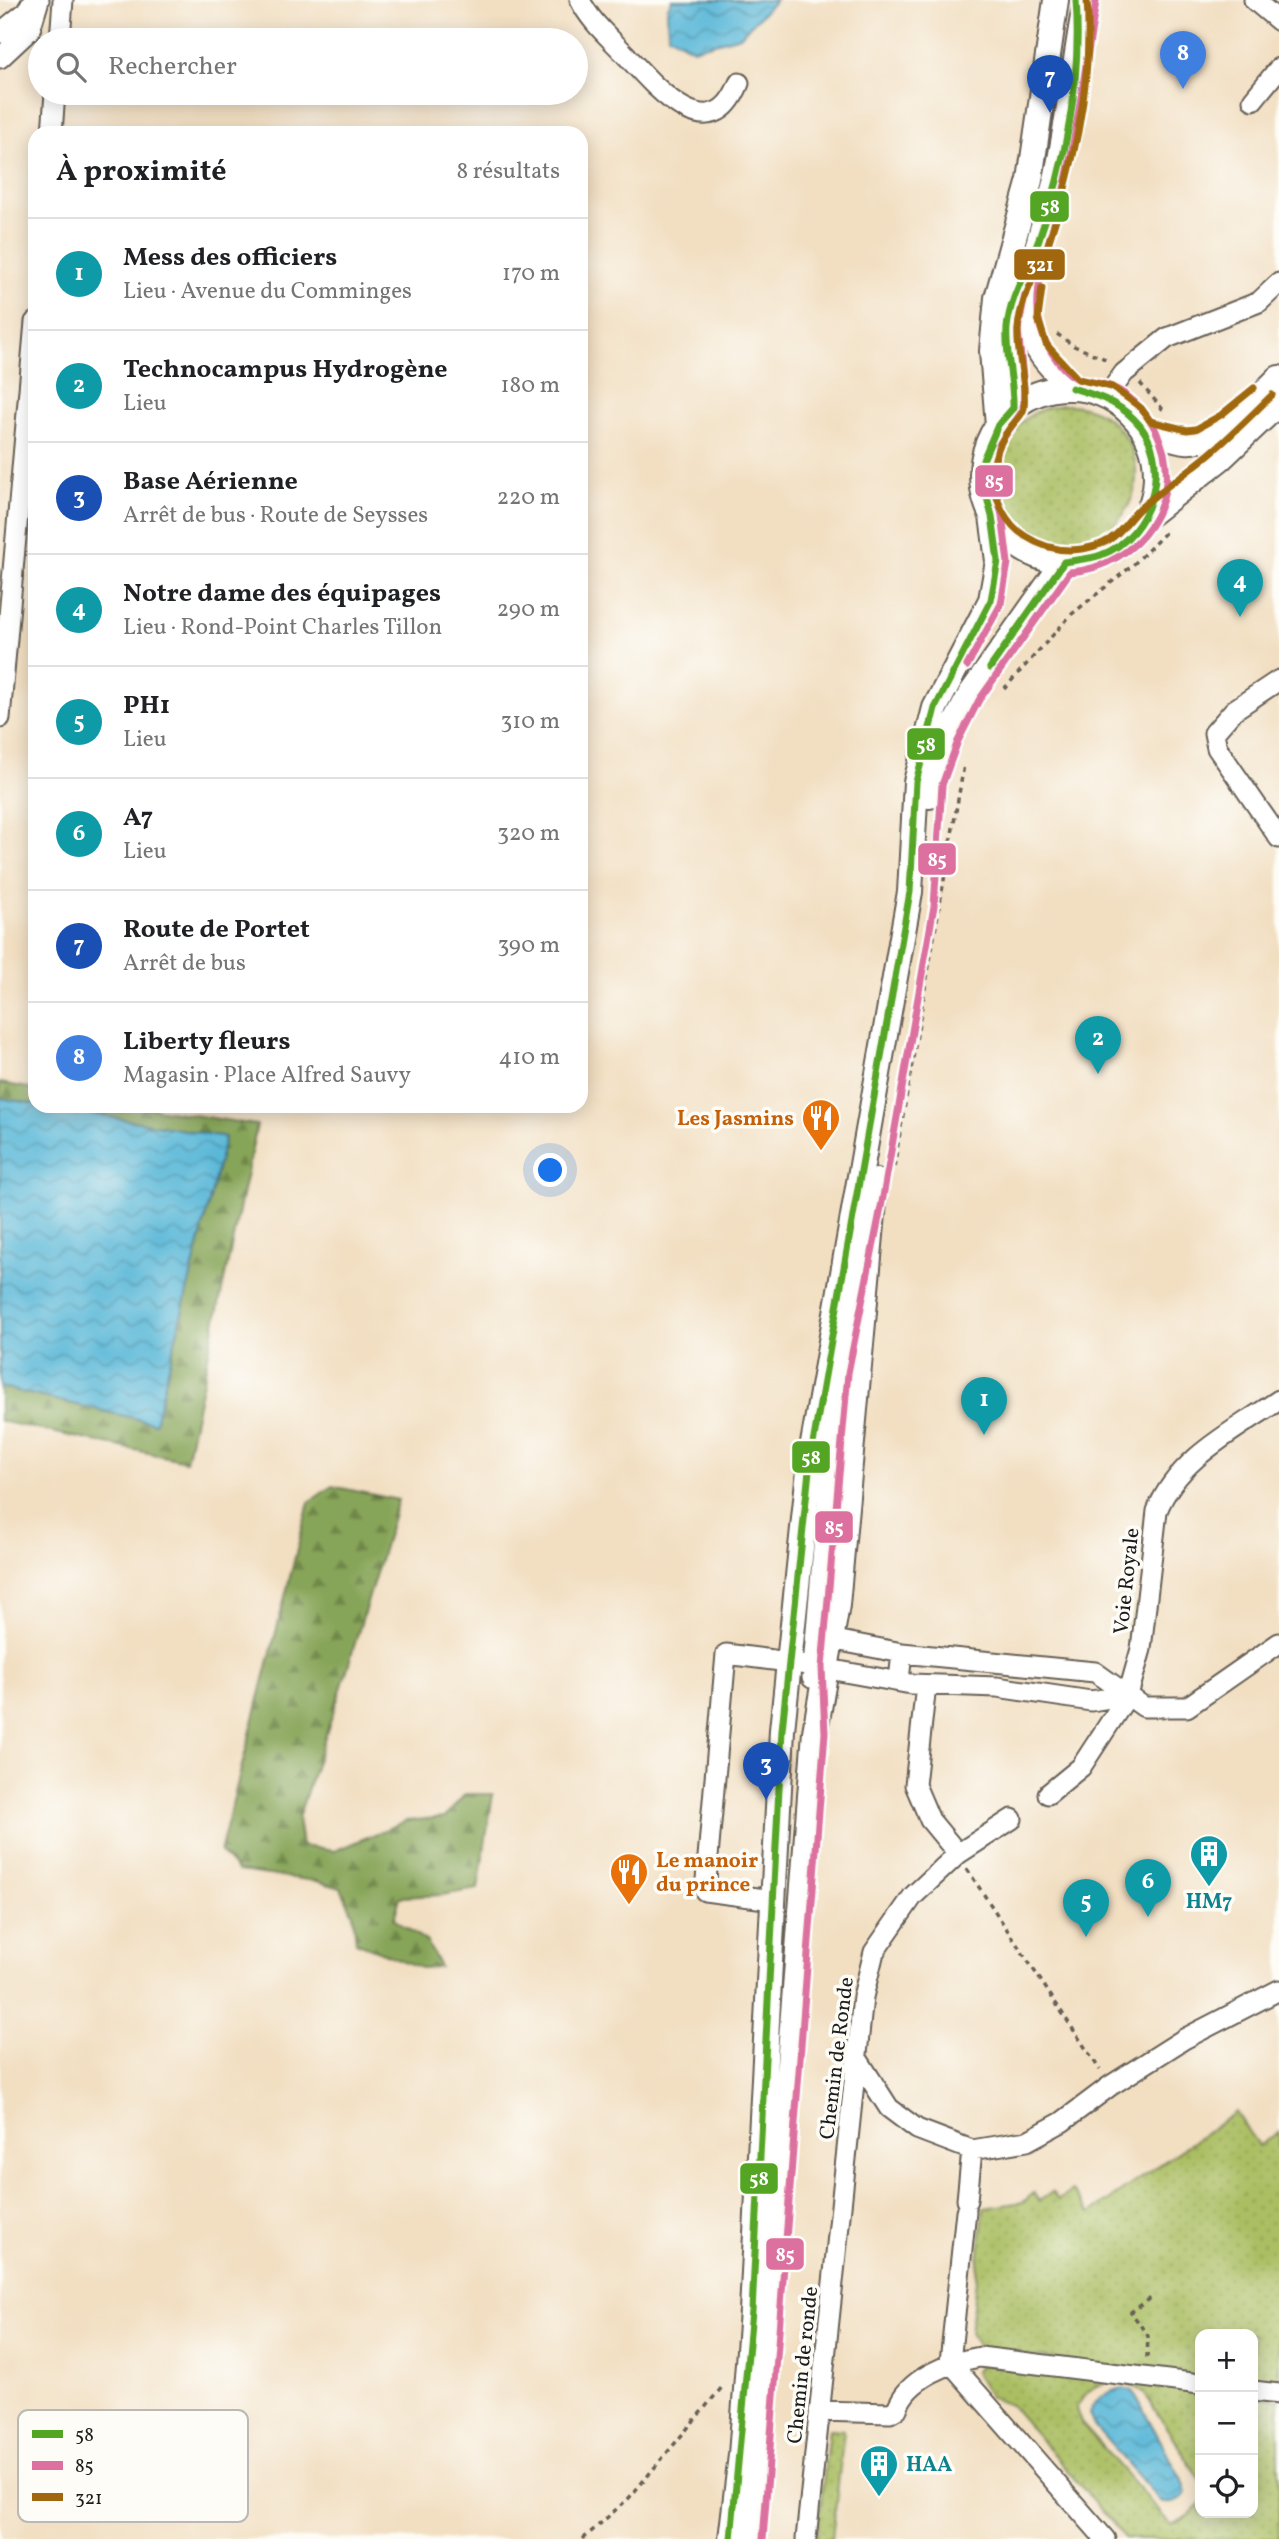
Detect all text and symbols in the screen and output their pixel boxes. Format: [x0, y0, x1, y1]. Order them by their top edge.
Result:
search box [28, 28, 588, 105]
pin: 8 [1160, 31, 1206, 89]
icon: search [52, 48, 90, 86]
text: Rechercher [108, 49, 237, 85]
pin: 7 [1027, 55, 1073, 113]
text: À proximité [56, 151, 227, 193]
text: 8 résultats [456, 156, 560, 188]
line badge: 58 [1029, 190, 1070, 223]
text: 58 [1040, 195, 1060, 221]
text: Mess des officiers [123, 240, 337, 276]
line badge: 321 [1013, 248, 1066, 281]
text: 321 [1026, 253, 1054, 279]
text: 1 [74, 258, 84, 290]
text: 170 m [502, 258, 560, 290]
text: Lieu · Avenue du Comminges [123, 276, 412, 308]
text: Technocampus Hydrogène [123, 352, 447, 388]
text: 2 [73, 370, 85, 402]
text: 180 m [501, 370, 560, 402]
text: Lieu [123, 388, 167, 420]
text: Base Aérienne [123, 464, 298, 500]
line badge: 85 [974, 464, 1014, 498]
text: 85 [984, 470, 1004, 496]
text: 3 [73, 482, 85, 514]
text: 220 m [497, 482, 560, 514]
text: Arrêt de bus · Route de Seysses [123, 500, 428, 532]
pin: 4 [1217, 559, 1263, 617]
text: Notre dame des équipages [123, 576, 441, 612]
text: 4 [72, 594, 86, 626]
text: 290 m [497, 594, 560, 626]
text: Lieu · Rond-Point Charles Tillon [123, 612, 442, 644]
text: PH1 [123, 688, 170, 724]
text: 5 [73, 706, 85, 738]
text: 310 m [500, 706, 560, 738]
text: Lieu [123, 724, 167, 756]
line badge: 58 [906, 727, 946, 761]
text: 58 [916, 733, 936, 759]
text: A7 [123, 800, 153, 836]
text: 6 [73, 818, 85, 850]
text: 320 m [497, 818, 560, 850]
text: Lieu [123, 836, 167, 868]
line badge: 85 [917, 842, 957, 876]
text: 85 [927, 848, 947, 874]
text: Route de Portet [123, 912, 310, 948]
text: 7 [74, 930, 85, 962]
text: 390 m [497, 930, 560, 962]
text: Arrêt de bus [123, 948, 246, 980]
pin: 2 [1075, 1016, 1121, 1074]
text: Liberty fleurs [123, 1024, 290, 1060]
text: 8 [73, 1042, 85, 1074]
text: 410 m [499, 1042, 560, 1074]
text: Magasin · Place Alfred Sauvy [123, 1060, 411, 1092]
restaurant icon: Les Jasmins [800, 1097, 842, 1152]
place label: Les Jasmins [677, 1105, 794, 1134]
your location [533, 1153, 567, 1187]
pin: 1 [961, 1377, 1007, 1435]
line badge: 58 [791, 1440, 831, 1474]
text: 58 [801, 1446, 821, 1472]
line badge: 85 [814, 1510, 854, 1544]
text: 85 [824, 1516, 844, 1542]
street label: Voie Royale [1107, 1526, 1148, 1636]
pin: 3 [743, 1742, 789, 1800]
building icon: HM7 [1188, 1833, 1230, 1888]
place label: Le manoir du prince [656, 1847, 758, 1900]
restaurant icon: Le manoir du prince [608, 1851, 650, 1906]
pin: 6 [1125, 1859, 1171, 1917]
pin: 5 [1063, 1879, 1109, 1937]
place label: HM7 [1186, 1888, 1232, 1917]
street label: Chemin de Ronde [813, 1975, 862, 2141]
line badge: 58 [739, 2162, 779, 2195]
text: 58 [749, 2167, 769, 2193]
line badge: 85 [765, 2237, 805, 2271]
text: 85 [775, 2243, 795, 2269]
street label: Chemin de ronde [781, 2285, 826, 2445]
map controls [1195, 2329, 1258, 2518]
button: + [1195, 2329, 1258, 2392]
button: − [1195, 2392, 1258, 2455]
legend [18, 2410, 248, 2522]
text: 58 [75, 2423, 94, 2449]
building icon: HAA [858, 2443, 900, 2498]
place label: HAA [906, 2451, 952, 2480]
text: 85 [75, 2454, 94, 2480]
button: locate [1195, 2455, 1258, 2518]
text: 321 [75, 2486, 102, 2512]

